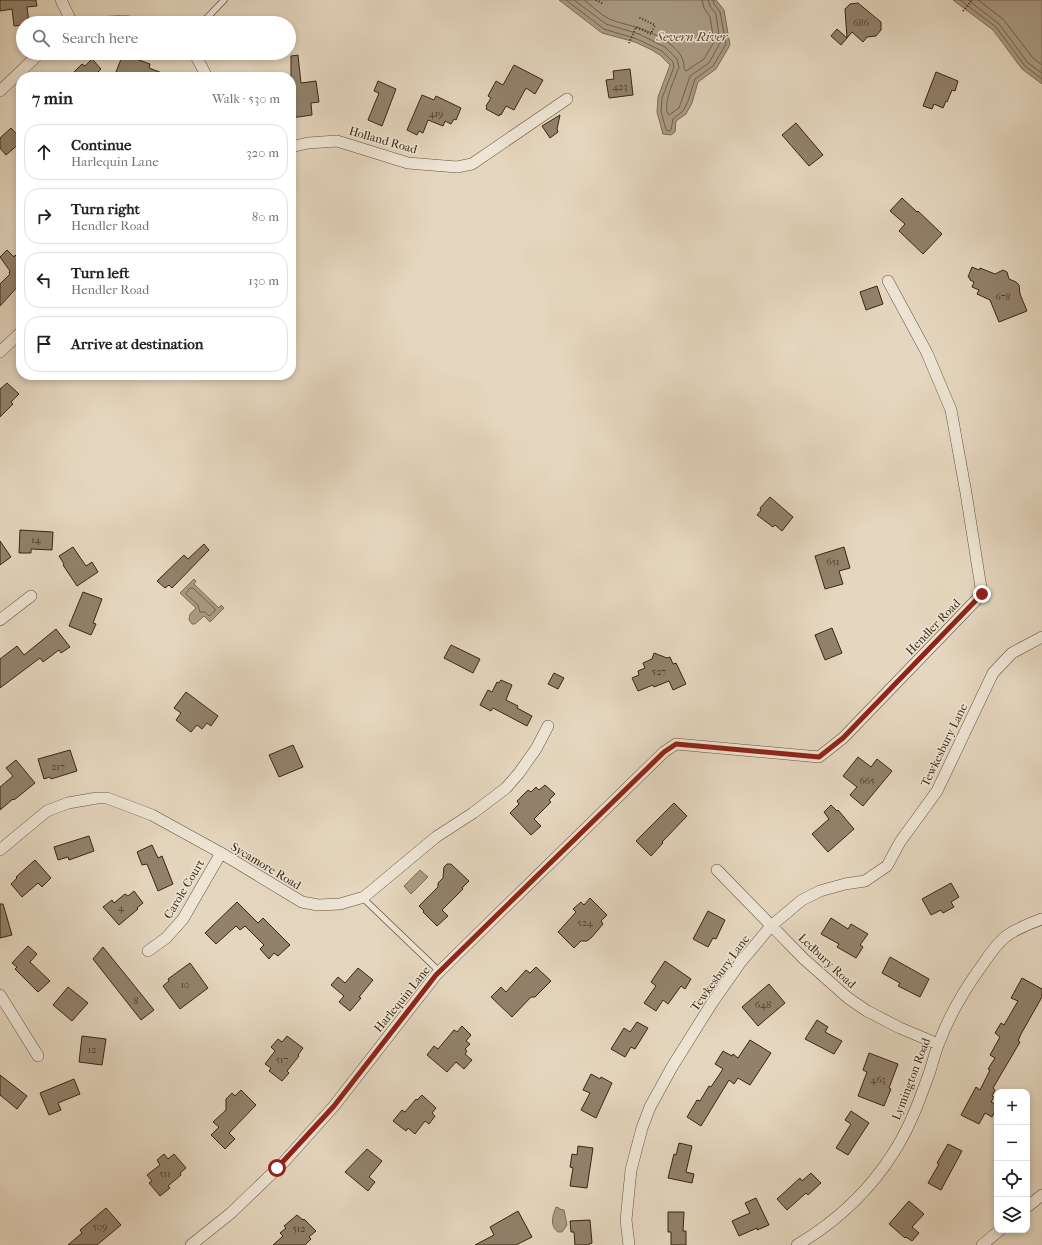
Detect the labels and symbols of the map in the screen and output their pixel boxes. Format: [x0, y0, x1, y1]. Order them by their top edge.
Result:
house number: 686 [853, 17, 870, 29]
water label: Severn River [655, 29, 729, 44]
house number: 423 [612, 81, 628, 93]
house number: 419 [429, 108, 443, 120]
street label: Holland Road [347, 124, 419, 157]
house number: 678 [995, 291, 1011, 303]
house number: 14 [31, 534, 42, 546]
house number: 651 [826, 556, 840, 568]
route end [973, 585, 991, 603]
street label: Hendler Road [903, 596, 963, 658]
house number: 527 [652, 666, 666, 678]
street label: Tewkesbury Lane [918, 701, 970, 789]
house number: 217 [51, 761, 65, 773]
house number: 665 [859, 775, 875, 787]
street label: Sycamore Road [228, 840, 304, 893]
street label: Carole Court [161, 856, 208, 921]
house number: 4 [118, 902, 125, 914]
house number: 524 [577, 917, 594, 929]
street label: Ledbury Road [795, 931, 859, 992]
street label: Tewkesbury Lane [688, 932, 752, 1014]
street label: Harlequin Lane [371, 963, 433, 1035]
house number: 10 [180, 979, 190, 991]
house number: 8 [133, 995, 139, 1007]
house number: 648 [755, 999, 771, 1011]
street label: Lymington Road [889, 1035, 933, 1122]
house number: 12 [88, 1044, 96, 1056]
house number: 517 [276, 1054, 289, 1066]
house number: 463 [870, 1074, 886, 1086]
route start [268, 1159, 286, 1177]
house number: 511 [159, 1168, 171, 1180]
house number: 509 [92, 1221, 108, 1233]
house number: 512 [292, 1223, 306, 1235]

